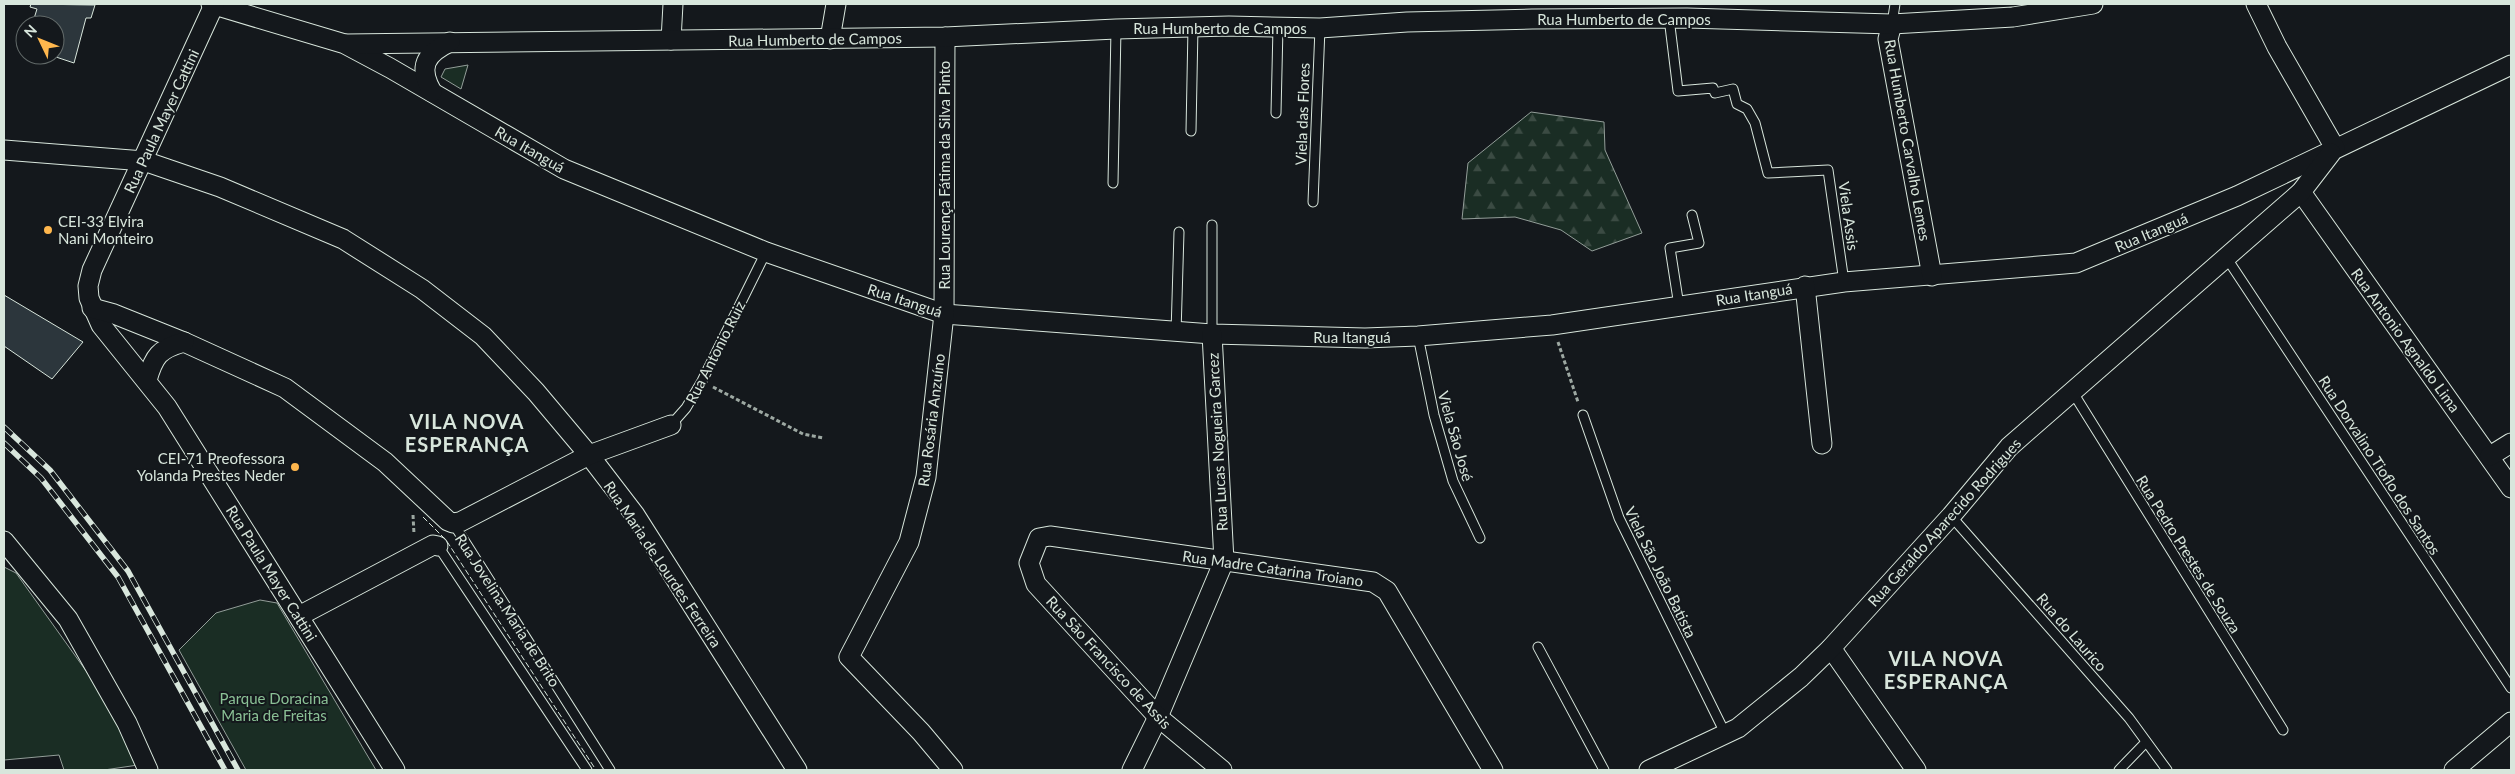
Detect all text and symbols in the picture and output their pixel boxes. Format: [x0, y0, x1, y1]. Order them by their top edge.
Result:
street label: Rua Humberto de Campos [1537, 10, 1711, 28]
north arrow [15, 15, 65, 65]
street label: Rua Humberto de Campos [1133, 19, 1307, 37]
text: N [20, 21, 40, 41]
street label: Rua Humberto de Campos [728, 28, 902, 50]
street label: Rua Humberto Carvalho Lemes [1881, 38, 1935, 242]
street label: Rua Paula Mayer Cattini [120, 46, 202, 196]
street label: Rua Lourença Fátima da Silva Pinto [935, 61, 953, 289]
street label: Viela das Flores [1291, 62, 1313, 166]
street label: Rua Itanguá [492, 122, 568, 176]
street label: Viela Assis [1835, 180, 1863, 252]
street label: Rua Itanguá [2112, 209, 2190, 255]
place label: CEI-33 Elvira Nani Monteiro [58, 212, 153, 247]
marker: CEI-33 Elvira Nani Monteiro [42, 224, 54, 236]
street label: Rua Antonio Agnaldo Lima [2348, 265, 2464, 415]
street label: Rua Itanguá [865, 279, 945, 321]
street label: Rua Itanguá [1714, 279, 1794, 309]
street label: Rua Antonio Ruiz [681, 298, 749, 406]
street label: Rua Itanguá [1313, 328, 1391, 346]
street label: Rua Rosária Anzuíno [914, 352, 948, 488]
street label: Rua Lucas Nogueira Garcez [1203, 352, 1231, 532]
street label: Rua Dorvalino Tioflo dos Santos [2315, 372, 2445, 558]
street label: Viela São José [1435, 389, 1477, 483]
district label: VILA NOVA ESPERANÇA [405, 409, 529, 456]
street label: Rua Geraldo Aparecido Rodrigues [1864, 434, 2024, 610]
place label: CEI-71 Preofessora Yolanda Prestes Neder [137, 449, 286, 484]
marker: CEI-71 Preofessora Yolanda Prestes Neder [289, 461, 301, 473]
street label: Rua Pedro Prestes de Souza [2133, 472, 2245, 636]
street label: Rua Maria de Lourdes Ferreira [600, 477, 726, 651]
street label: Rua Paula Mayer Cattini [223, 502, 321, 644]
street label: Viela São João Batista [1621, 503, 1701, 641]
street label: Rua Jovelina Maria de Brito [452, 530, 564, 690]
street label: Rua Madre Catarina Troiano [1181, 546, 1365, 590]
street label: Rua do Laurico [2033, 589, 2111, 675]
street label: Rua São Francisco de Assis [1043, 592, 1175, 732]
district label: VILA NOVA ESPERANÇA [1884, 646, 2008, 693]
park label: Parque Doracina Maria de Freitas [219, 689, 329, 724]

